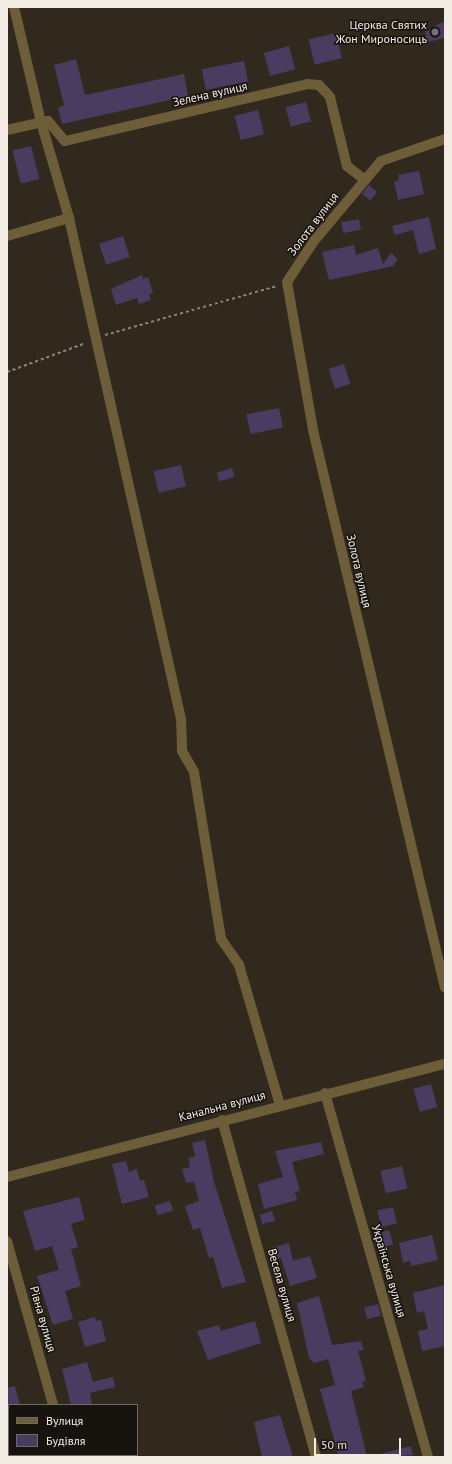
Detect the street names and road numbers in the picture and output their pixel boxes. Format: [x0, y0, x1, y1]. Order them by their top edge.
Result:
street label: Зелена вулиця [171, 78, 249, 110]
street label: Золота вулиця [285, 190, 341, 258]
street label: Золота вулиця [344, 533, 374, 609]
street label: Канальна вулиця [177, 1087, 267, 1125]
street label: Українська вулиця [369, 1223, 409, 1319]
street label: Весела вулиця [265, 1247, 299, 1323]
street label: Рівна вулиця [27, 1284, 59, 1354]

